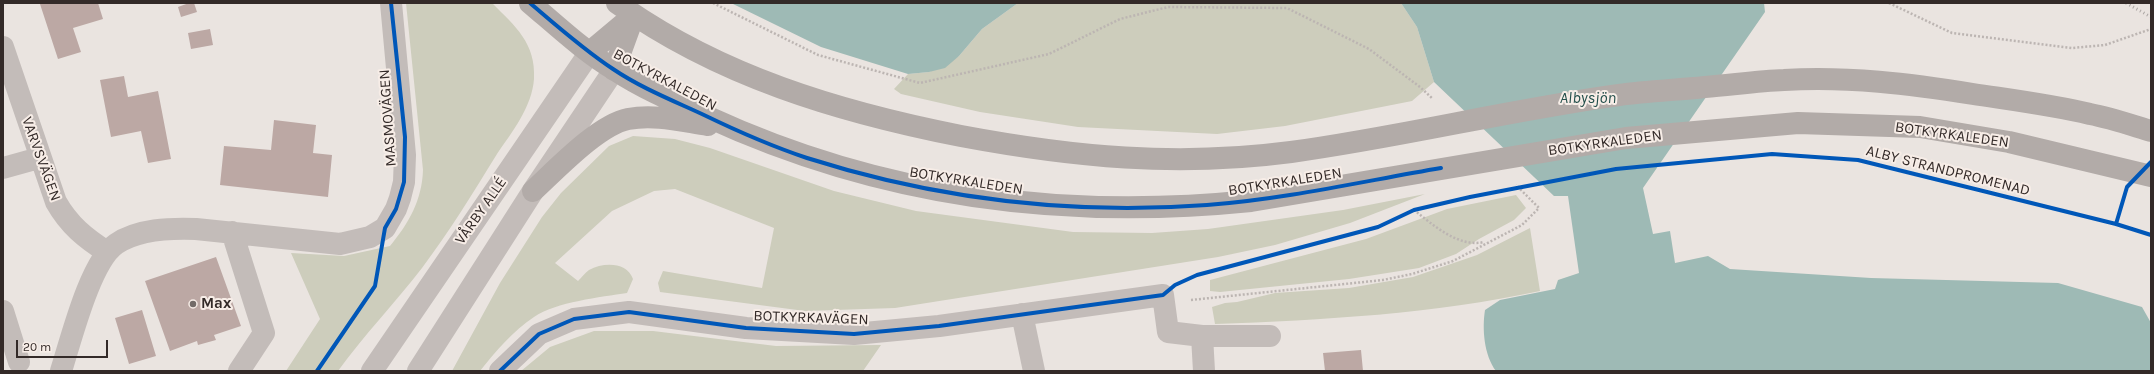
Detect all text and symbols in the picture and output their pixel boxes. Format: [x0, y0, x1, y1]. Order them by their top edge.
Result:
street label: BOTKYRKALEDEN [610, 45, 720, 115]
street label: MASMOVÄGEN [376, 69, 400, 167]
water label: Albysjön [1560, 88, 1616, 108]
street label: VARVSVÄGEN [17, 114, 65, 204]
street label: BOTKYRKALEDEN [1894, 118, 2010, 152]
street label: BOTKYRKALEDEN [1547, 126, 1663, 160]
street label: ALBY STRANDPROMENAD [1864, 142, 2032, 200]
street label: BOTKYRKALEDEN [908, 163, 1024, 199]
street label: BOTKYRKALEDEN [1227, 164, 1343, 200]
street label: VÅRBY ALLÉ [451, 174, 511, 248]
place label: Max [201, 295, 231, 313]
marker: Max [188, 299, 198, 309]
street label: BOTKYRKAVÄGEN [753, 307, 869, 329]
scale bar [18, 332, 110, 358]
text: 20 m [23, 340, 51, 354]

